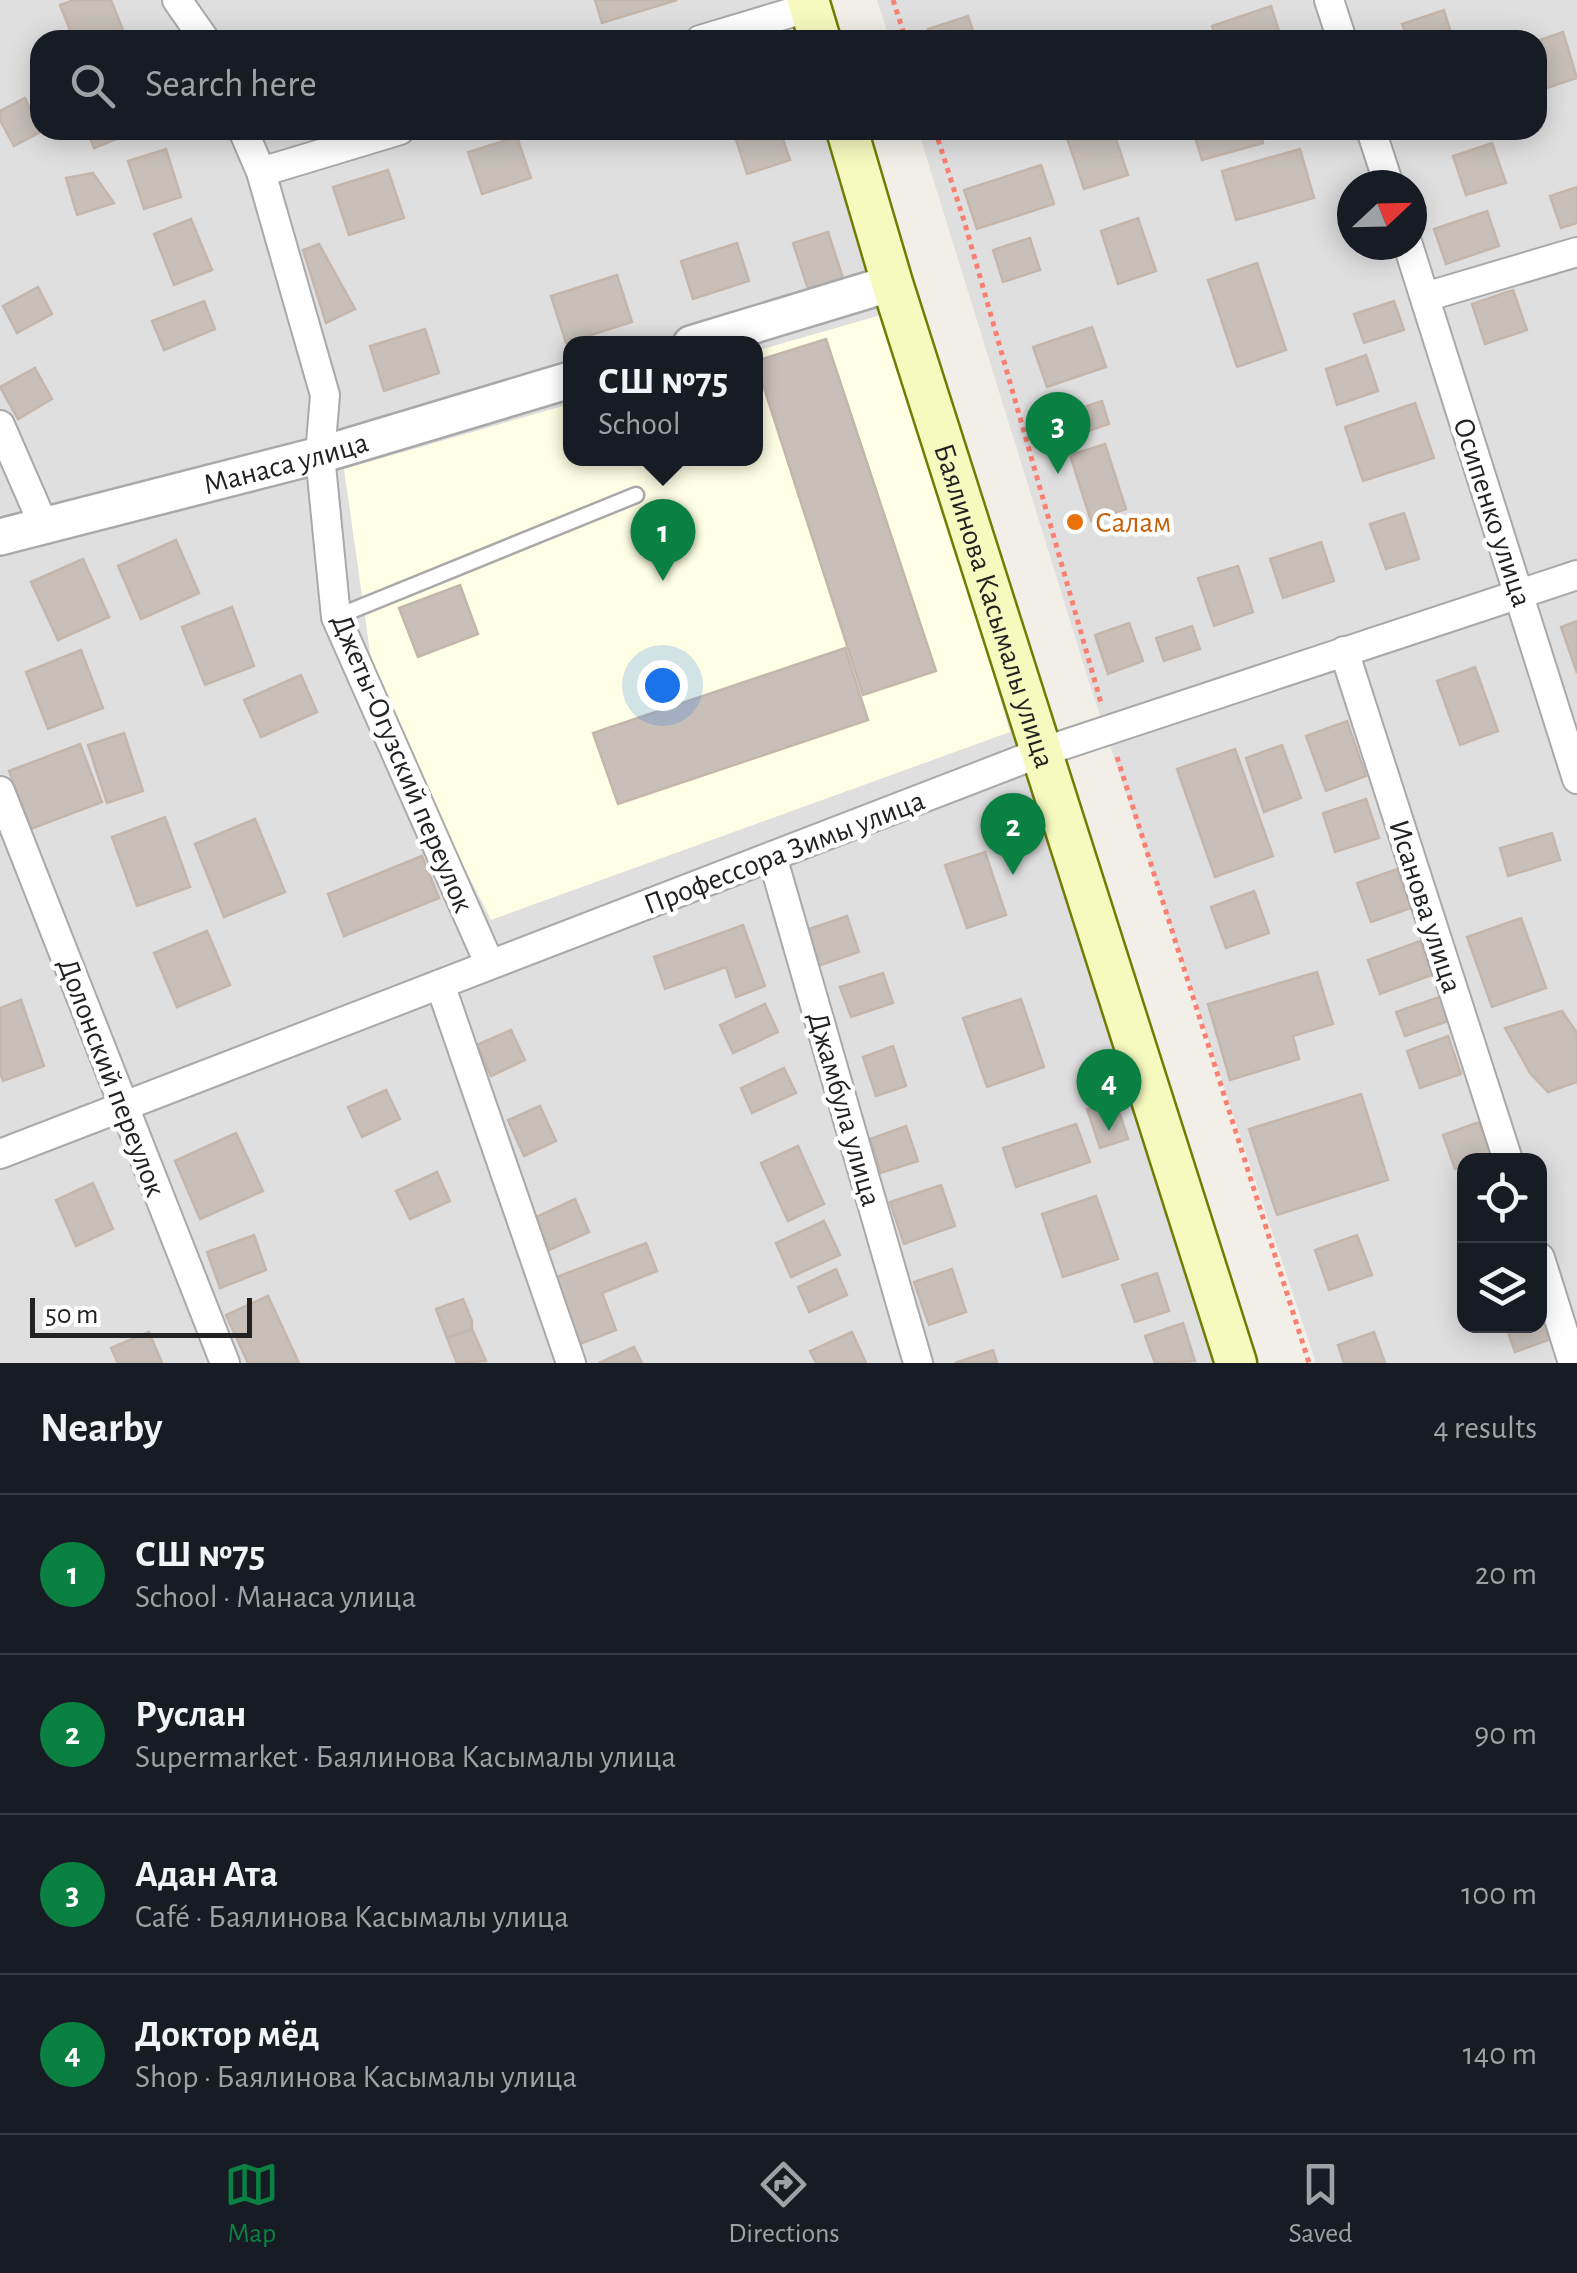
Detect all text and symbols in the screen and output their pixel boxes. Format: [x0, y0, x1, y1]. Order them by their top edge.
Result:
search box [30, 30, 1547, 140]
icon: search [65, 58, 120, 113]
text: Search here [145, 66, 317, 104]
north arrow [1337, 170, 1427, 260]
popup [563, 336, 763, 466]
text: СШ №75 [598, 363, 728, 401]
pin: 3 [1026, 392, 1090, 474]
text: School [598, 408, 681, 440]
street label: Осипенко улица [1447, 414, 1537, 611]
street label: Манаса улица [200, 427, 372, 500]
street label: Баялинова Касымалы улица [928, 440, 1059, 772]
pin: 1 [630, 498, 696, 581]
place label: Салам [1095, 508, 1171, 538]
marker: Салам [1064, 511, 1086, 533]
street label: Джеты-Огузский переулок [326, 610, 479, 917]
your location [637, 660, 688, 711]
street label: Профессора Зимы улица [640, 785, 929, 920]
pin: 2 [980, 792, 1046, 875]
street label: Исанова улица [1383, 816, 1467, 997]
street label: Долонский переулок [52, 954, 170, 1201]
street label: Джамбула улица [802, 1009, 886, 1210]
pin: 4 [1076, 1048, 1142, 1131]
map controls [1457, 1153, 1547, 1333]
button: locate [1457, 1153, 1547, 1243]
button: layers [1457, 1243, 1547, 1333]
scale bar [30, 1293, 252, 1338]
text: 50 m [45, 1301, 99, 1329]
text: Nearby [40, 1407, 163, 1449]
text: 4 results [1433, 1412, 1537, 1444]
text: СШ №75 [135, 1536, 265, 1574]
text: 1 [67, 1558, 78, 1590]
text: 20 m [1475, 1558, 1537, 1590]
text: School · Манаса улица [135, 1581, 416, 1613]
text: Руслан [135, 1696, 247, 1734]
text: 2 [65, 1718, 80, 1750]
text: 90 m [1474, 1718, 1537, 1750]
text: Supermarket · Баялинова Касымалы улица [135, 1741, 676, 1773]
text: Адан Ата [135, 1856, 278, 1894]
text: 3 [66, 1878, 79, 1910]
text: 100 m [1461, 1878, 1537, 1910]
text: Café · Баялинова Касымалы улица [135, 1901, 569, 1933]
text: Доктор мёд [135, 2016, 320, 2054]
text: 4 [64, 2038, 81, 2070]
text: 140 m [1463, 2038, 1537, 2070]
text: Shop · Баялинова Касымалы улица [135, 2061, 577, 2093]
tab: Map [224, 2157, 279, 2251]
tab: Directions [728, 2157, 840, 2251]
tab: Saved [1289, 2157, 1353, 2251]

